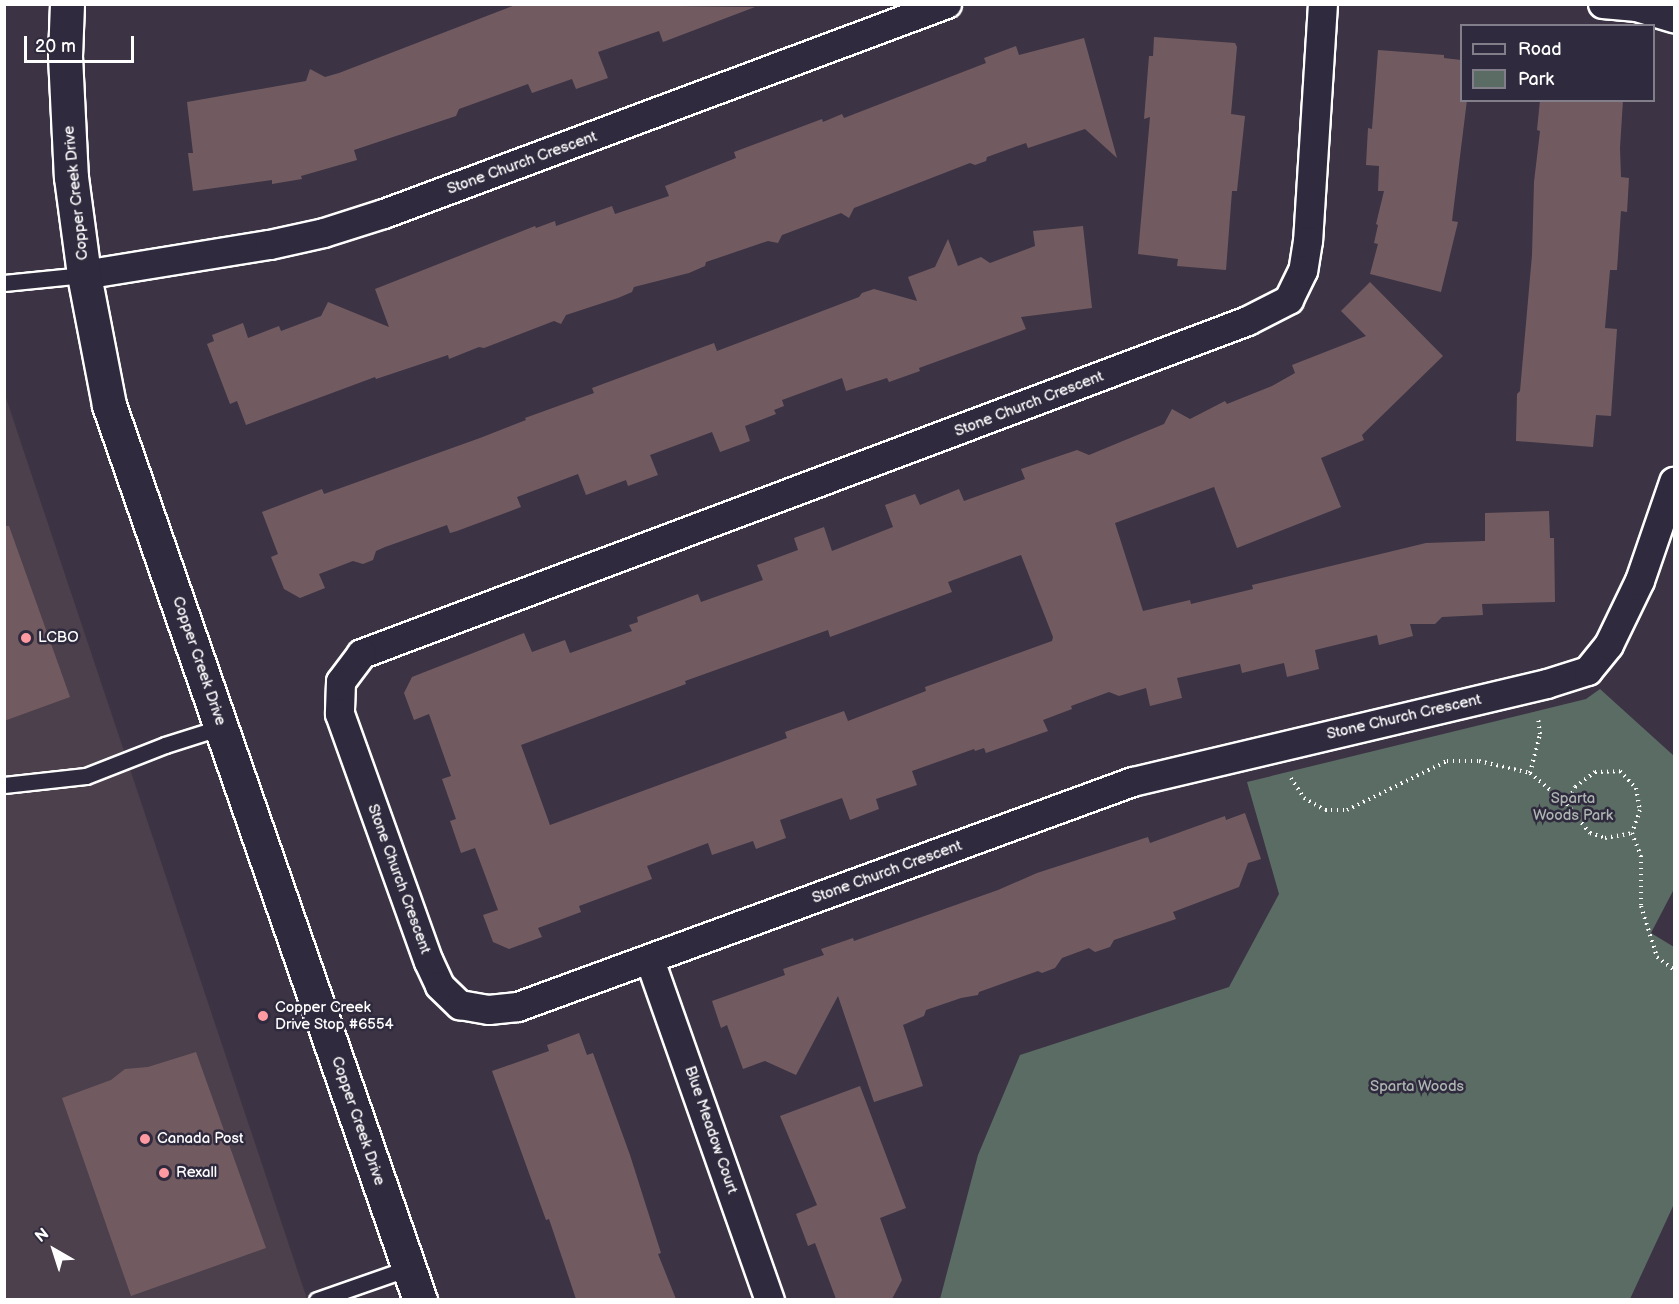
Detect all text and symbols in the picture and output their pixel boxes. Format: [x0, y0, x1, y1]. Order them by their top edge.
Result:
scale bar [27, 24, 136, 62]
legend [1460, 24, 1655, 102]
text: 20 m [35, 36, 76, 57]
text: Road [1518, 39, 1562, 60]
text: Park [1518, 69, 1554, 90]
street label: Copper Creek Drive [60, 125, 92, 261]
street label: Stone Church Crescent [445, 128, 599, 198]
street label: Stone Church Crescent [952, 367, 1106, 441]
street label: Copper Creek Drive [168, 594, 230, 728]
place label: LCBO [38, 629, 79, 647]
marker: LCBO [19, 631, 33, 645]
street label: Stone Church Crescent [1325, 690, 1483, 744]
park label: Sparta Woods Park [1533, 789, 1613, 824]
street label: Stone Church Crescent [364, 802, 434, 956]
street label: Stone Church Crescent [810, 837, 964, 907]
place label: Copper Creek Drive Stop #6554 [275, 998, 394, 1033]
marker: Copper Creek Drive Stop #6554 [256, 1009, 270, 1023]
street label: Copper Creek Drive [327, 1054, 389, 1188]
street label: Blue Meadow Court [681, 1064, 741, 1196]
park label: Sparta Woods [1370, 1078, 1464, 1096]
place label: Canada Post [157, 1130, 244, 1148]
marker: Canada Post [138, 1132, 152, 1146]
place label: Rexall [176, 1164, 217, 1182]
marker: Rexall [157, 1166, 171, 1180]
north arrow [24, 1220, 84, 1280]
text: N [32, 1224, 53, 1247]

